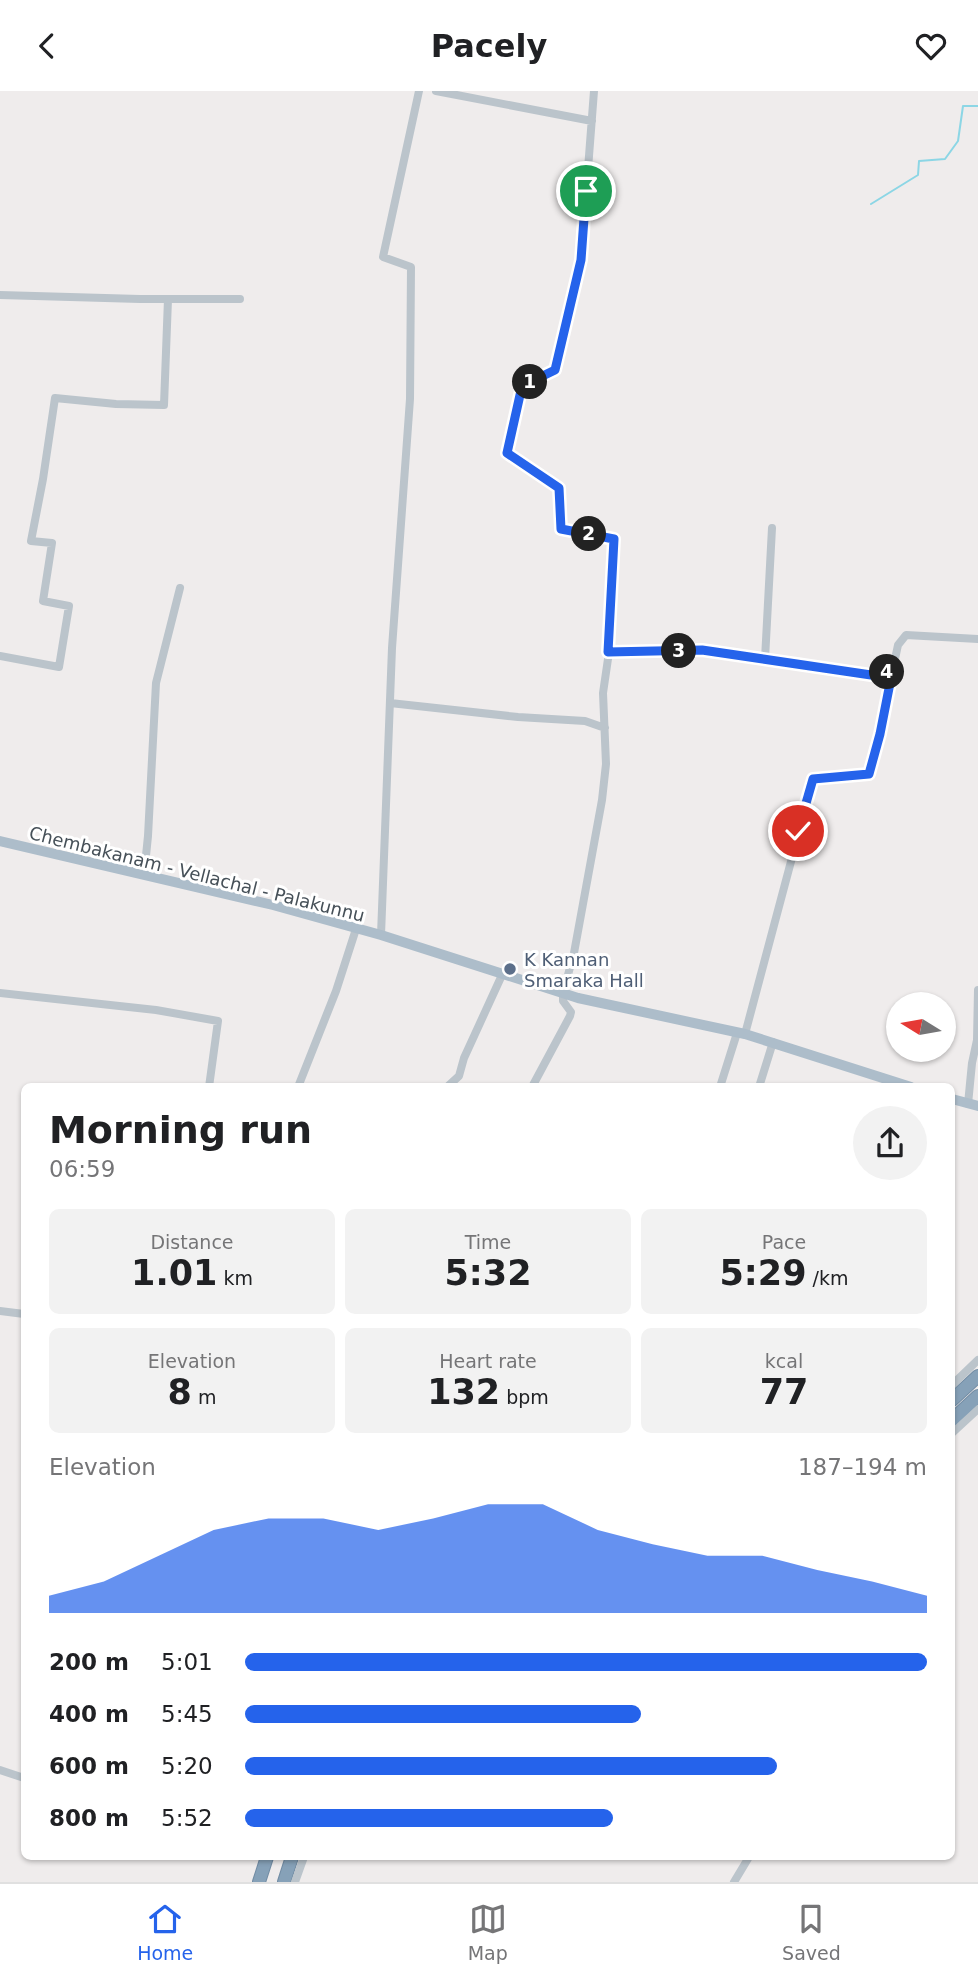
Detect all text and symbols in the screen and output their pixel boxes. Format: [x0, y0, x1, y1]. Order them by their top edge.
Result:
icon: back [28, 27, 66, 65]
text: Pacely [431, 27, 547, 65]
icon: heart [912, 27, 950, 65]
pin [556, 161, 616, 221]
icon: arrive [567, 172, 605, 210]
pin: 1 [512, 365, 548, 399]
text: 1 [523, 370, 536, 392]
pin: 2 [572, 517, 606, 551]
text: 2 [582, 522, 595, 544]
pin: 3 [662, 633, 696, 669]
text: 3 [672, 639, 685, 661]
pin: 4 [870, 655, 904, 689]
text: 4 [880, 660, 893, 682]
pin [768, 801, 828, 861]
icon: check [779, 812, 817, 850]
street label: Chembakanam - Vellachal - Palakunnu [27, 822, 367, 926]
place label: K Kannan Smaraka Hall [524, 949, 644, 991]
marker: K Kannan Smaraka Hall [502, 961, 518, 977]
north arrow [886, 992, 956, 1062]
map controls [886, 992, 956, 1062]
button: share [853, 1106, 927, 1180]
text: Morning run [49, 1108, 312, 1152]
text: 06:59 [49, 1156, 115, 1182]
text: Distance [150, 1231, 234, 1253]
text: Time [465, 1231, 511, 1253]
text: Pace [762, 1231, 806, 1253]
text: 1.01 [131, 1253, 217, 1293]
text: 5:32 [444, 1253, 532, 1293]
text: 5:29 [719, 1253, 807, 1293]
text: km [217, 1267, 253, 1289]
text: /km [807, 1267, 849, 1289]
text: Elevation [148, 1350, 236, 1372]
text: Heart rate [439, 1350, 537, 1372]
text: kcal [765, 1350, 803, 1372]
text: 8 [168, 1372, 192, 1412]
text: 132 [427, 1372, 500, 1412]
text: 77 [760, 1372, 808, 1412]
text: m [192, 1386, 216, 1408]
text: bpm [500, 1386, 549, 1408]
text: Elevation [49, 1454, 156, 1480]
text: 187–194 m [798, 1454, 927, 1480]
text: 200 m [49, 1649, 129, 1675]
text: 5:01 [161, 1649, 213, 1675]
text: 400 m [49, 1701, 129, 1727]
text: 5:45 [161, 1701, 213, 1727]
text: 600 m [49, 1753, 129, 1779]
text: 5:20 [161, 1753, 213, 1779]
text: 800 m [49, 1805, 129, 1831]
text: 5:52 [161, 1805, 213, 1831]
tab: Home [137, 1900, 193, 1964]
tab: Map [468, 1900, 508, 1964]
tab: Saved [782, 1900, 841, 1964]

